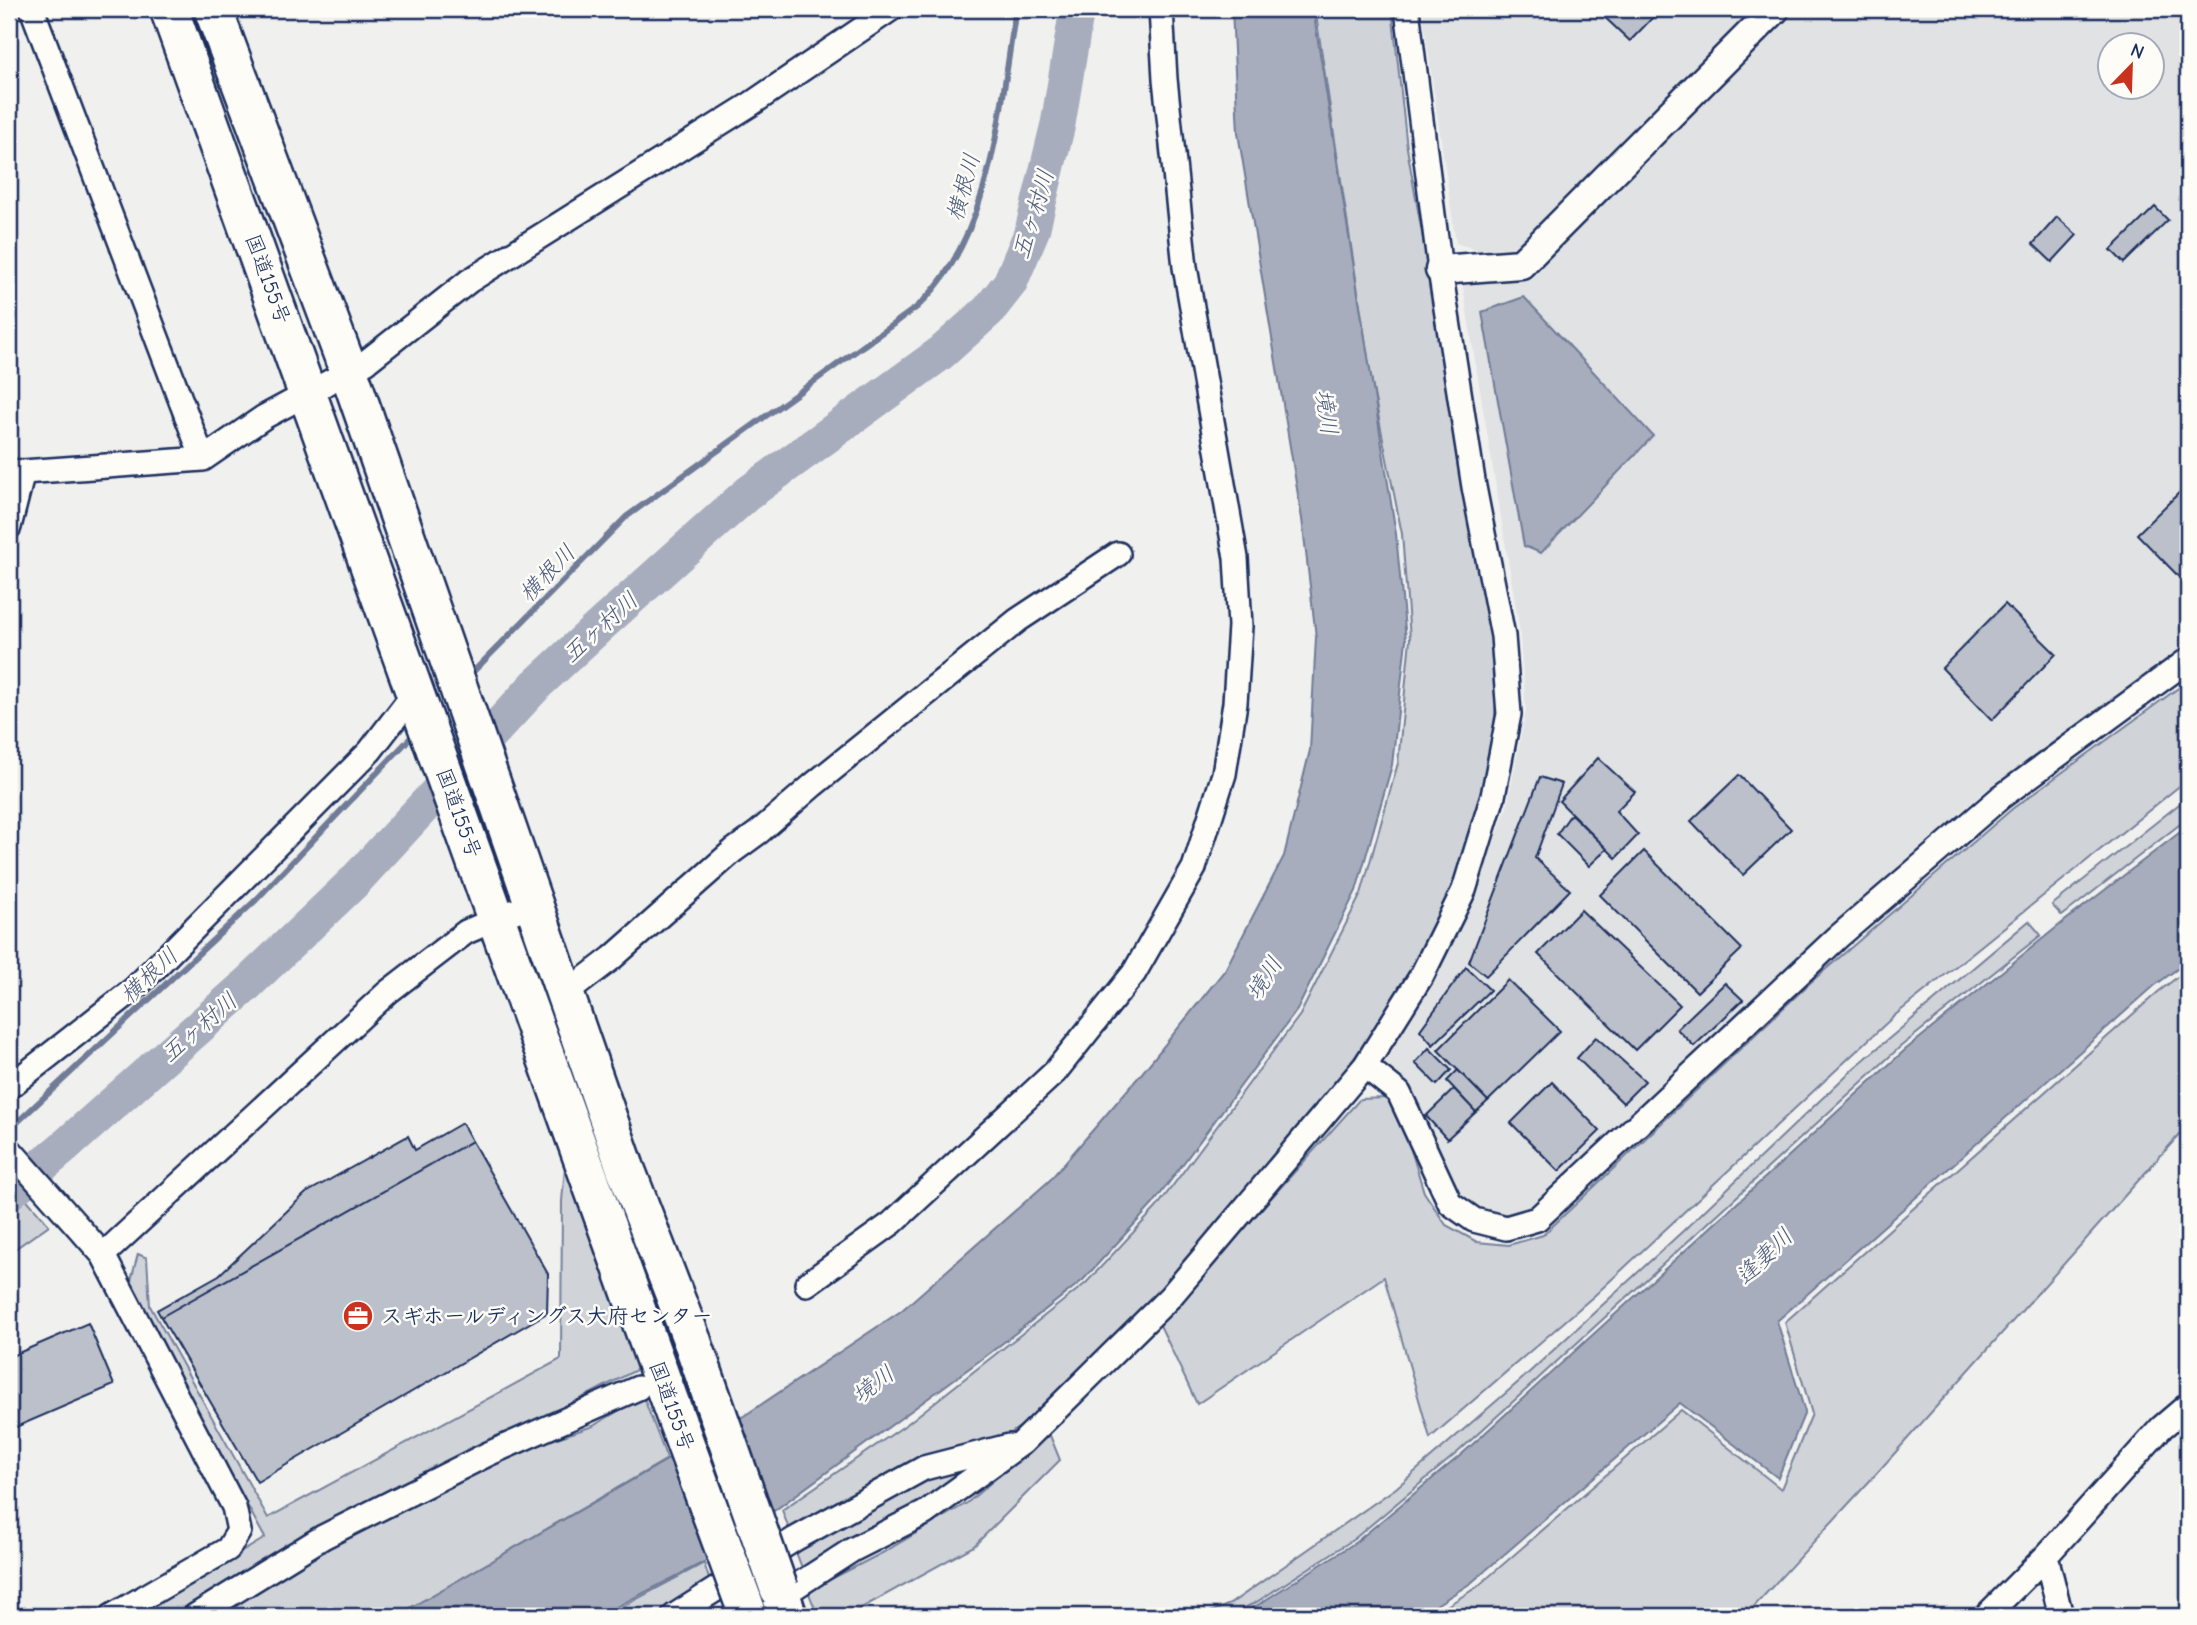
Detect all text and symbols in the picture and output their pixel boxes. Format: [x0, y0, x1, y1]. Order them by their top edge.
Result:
north arrow [2096, 32, 2166, 102]
text: N [2127, 39, 2147, 64]
water label: 横根川 [941, 150, 986, 224]
water label: 五ヶ村川 [1007, 166, 1060, 262]
street label: 国道155号 [241, 231, 295, 327]
water label: 境川 [1310, 387, 1343, 437]
water label: 横根川 [514, 539, 581, 608]
water label: 五ヶ村川 [557, 587, 644, 668]
street label: 国道155号 [432, 765, 486, 861]
water label: 横根川 [115, 942, 184, 1009]
water label: 境川 [1241, 952, 1288, 1005]
water label: 五ヶ村川 [156, 987, 243, 1068]
water label: 逢妻川 [1730, 1223, 1799, 1290]
office icon: スギホールディングス大府センター [341, 1299, 375, 1333]
place label: スギホールディングス大府センター [381, 1304, 712, 1328]
street label: 国道155号 [645, 1358, 699, 1454]
water label: 境川 [847, 1360, 900, 1409]

